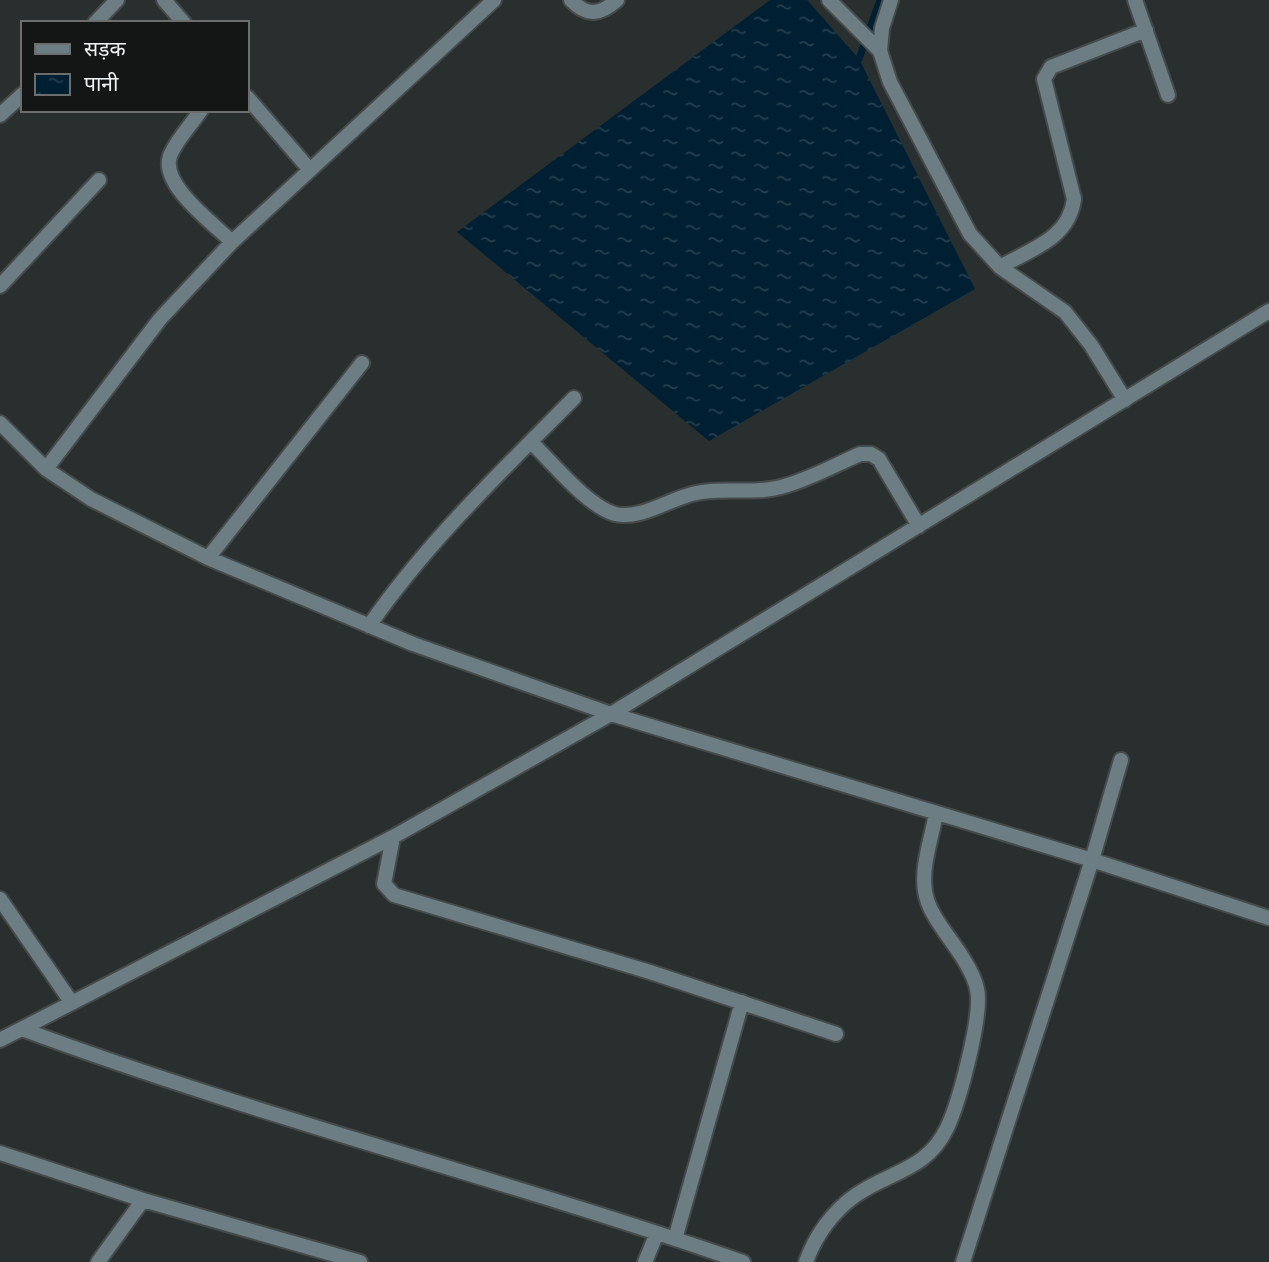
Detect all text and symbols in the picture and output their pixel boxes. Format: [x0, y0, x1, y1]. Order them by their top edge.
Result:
legend [21, 21, 248, 112]
text: सड़क [84, 35, 126, 62]
text: पानी [84, 70, 119, 97]

